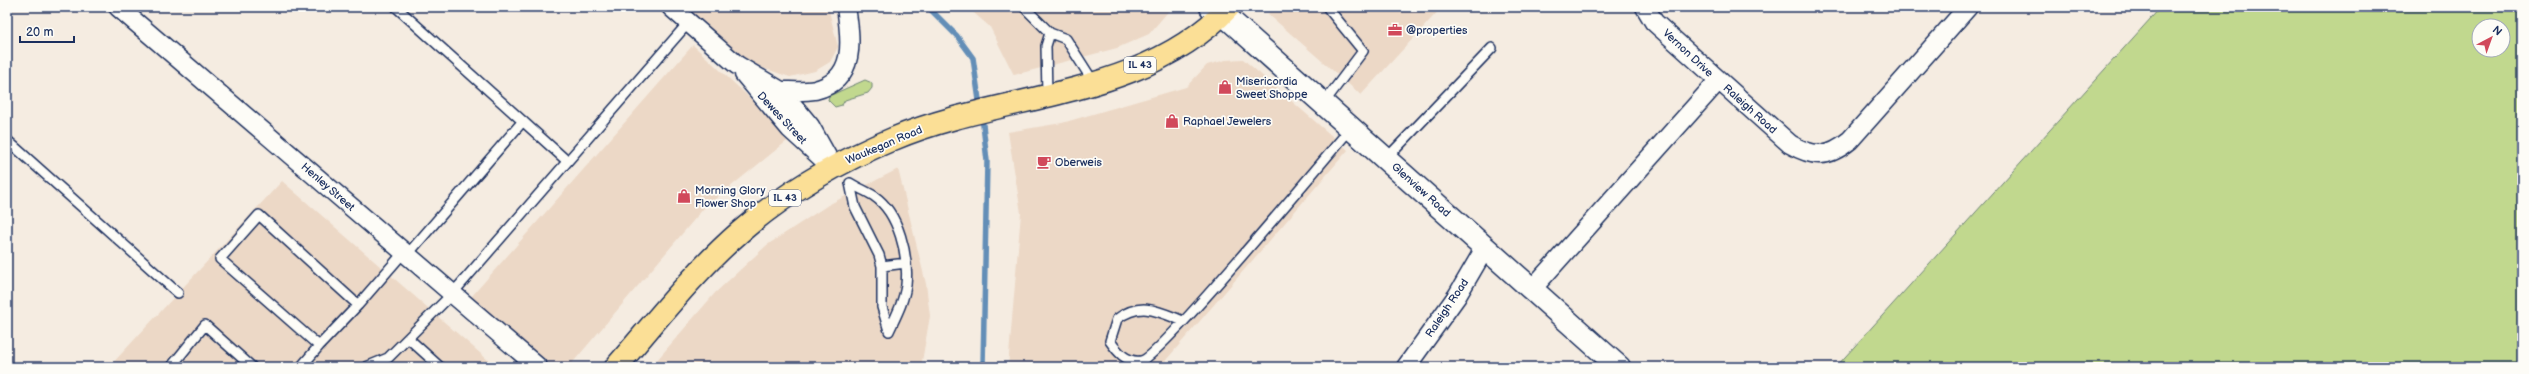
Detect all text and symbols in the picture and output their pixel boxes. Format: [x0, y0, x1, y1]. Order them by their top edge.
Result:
scale bar [20, 18, 74, 44]
north arrow [2471, 18, 2511, 58]
office icon: @properties [1387, 22, 1403, 38]
text: N [2490, 23, 2505, 38]
place label: @properties [1406, 24, 1468, 37]
text: 20 m [26, 25, 53, 40]
street label: Vernon Drive [1660, 26, 1716, 80]
road number: IL 43 [1124, 57, 1156, 73]
place label: Misericordia Sweet Shoppe [1236, 75, 1308, 101]
shop icon: Misericordia Sweet Shoppe [1217, 79, 1233, 95]
street label: Raleigh Road [1721, 82, 1779, 136]
street label: Dewes Street [755, 89, 810, 147]
shop icon: Raphael Jewelers [1164, 113, 1180, 129]
place label: Raphael Jewelers [1183, 115, 1272, 128]
street label: Waukegan Road [844, 123, 924, 167]
cafe icon: Oberweis [1036, 154, 1052, 170]
place label: Oberweis [1055, 156, 1102, 169]
street label: Henley Street [299, 160, 358, 214]
street label: Glenview Road [1389, 160, 1453, 220]
place label: Morning Glory Flower Shop [695, 184, 765, 210]
shop icon: Morning Glory Flower Shop [676, 188, 692, 204]
road number: IL 43 [769, 190, 801, 206]
street label: Raleigh Road [1423, 276, 1471, 340]

